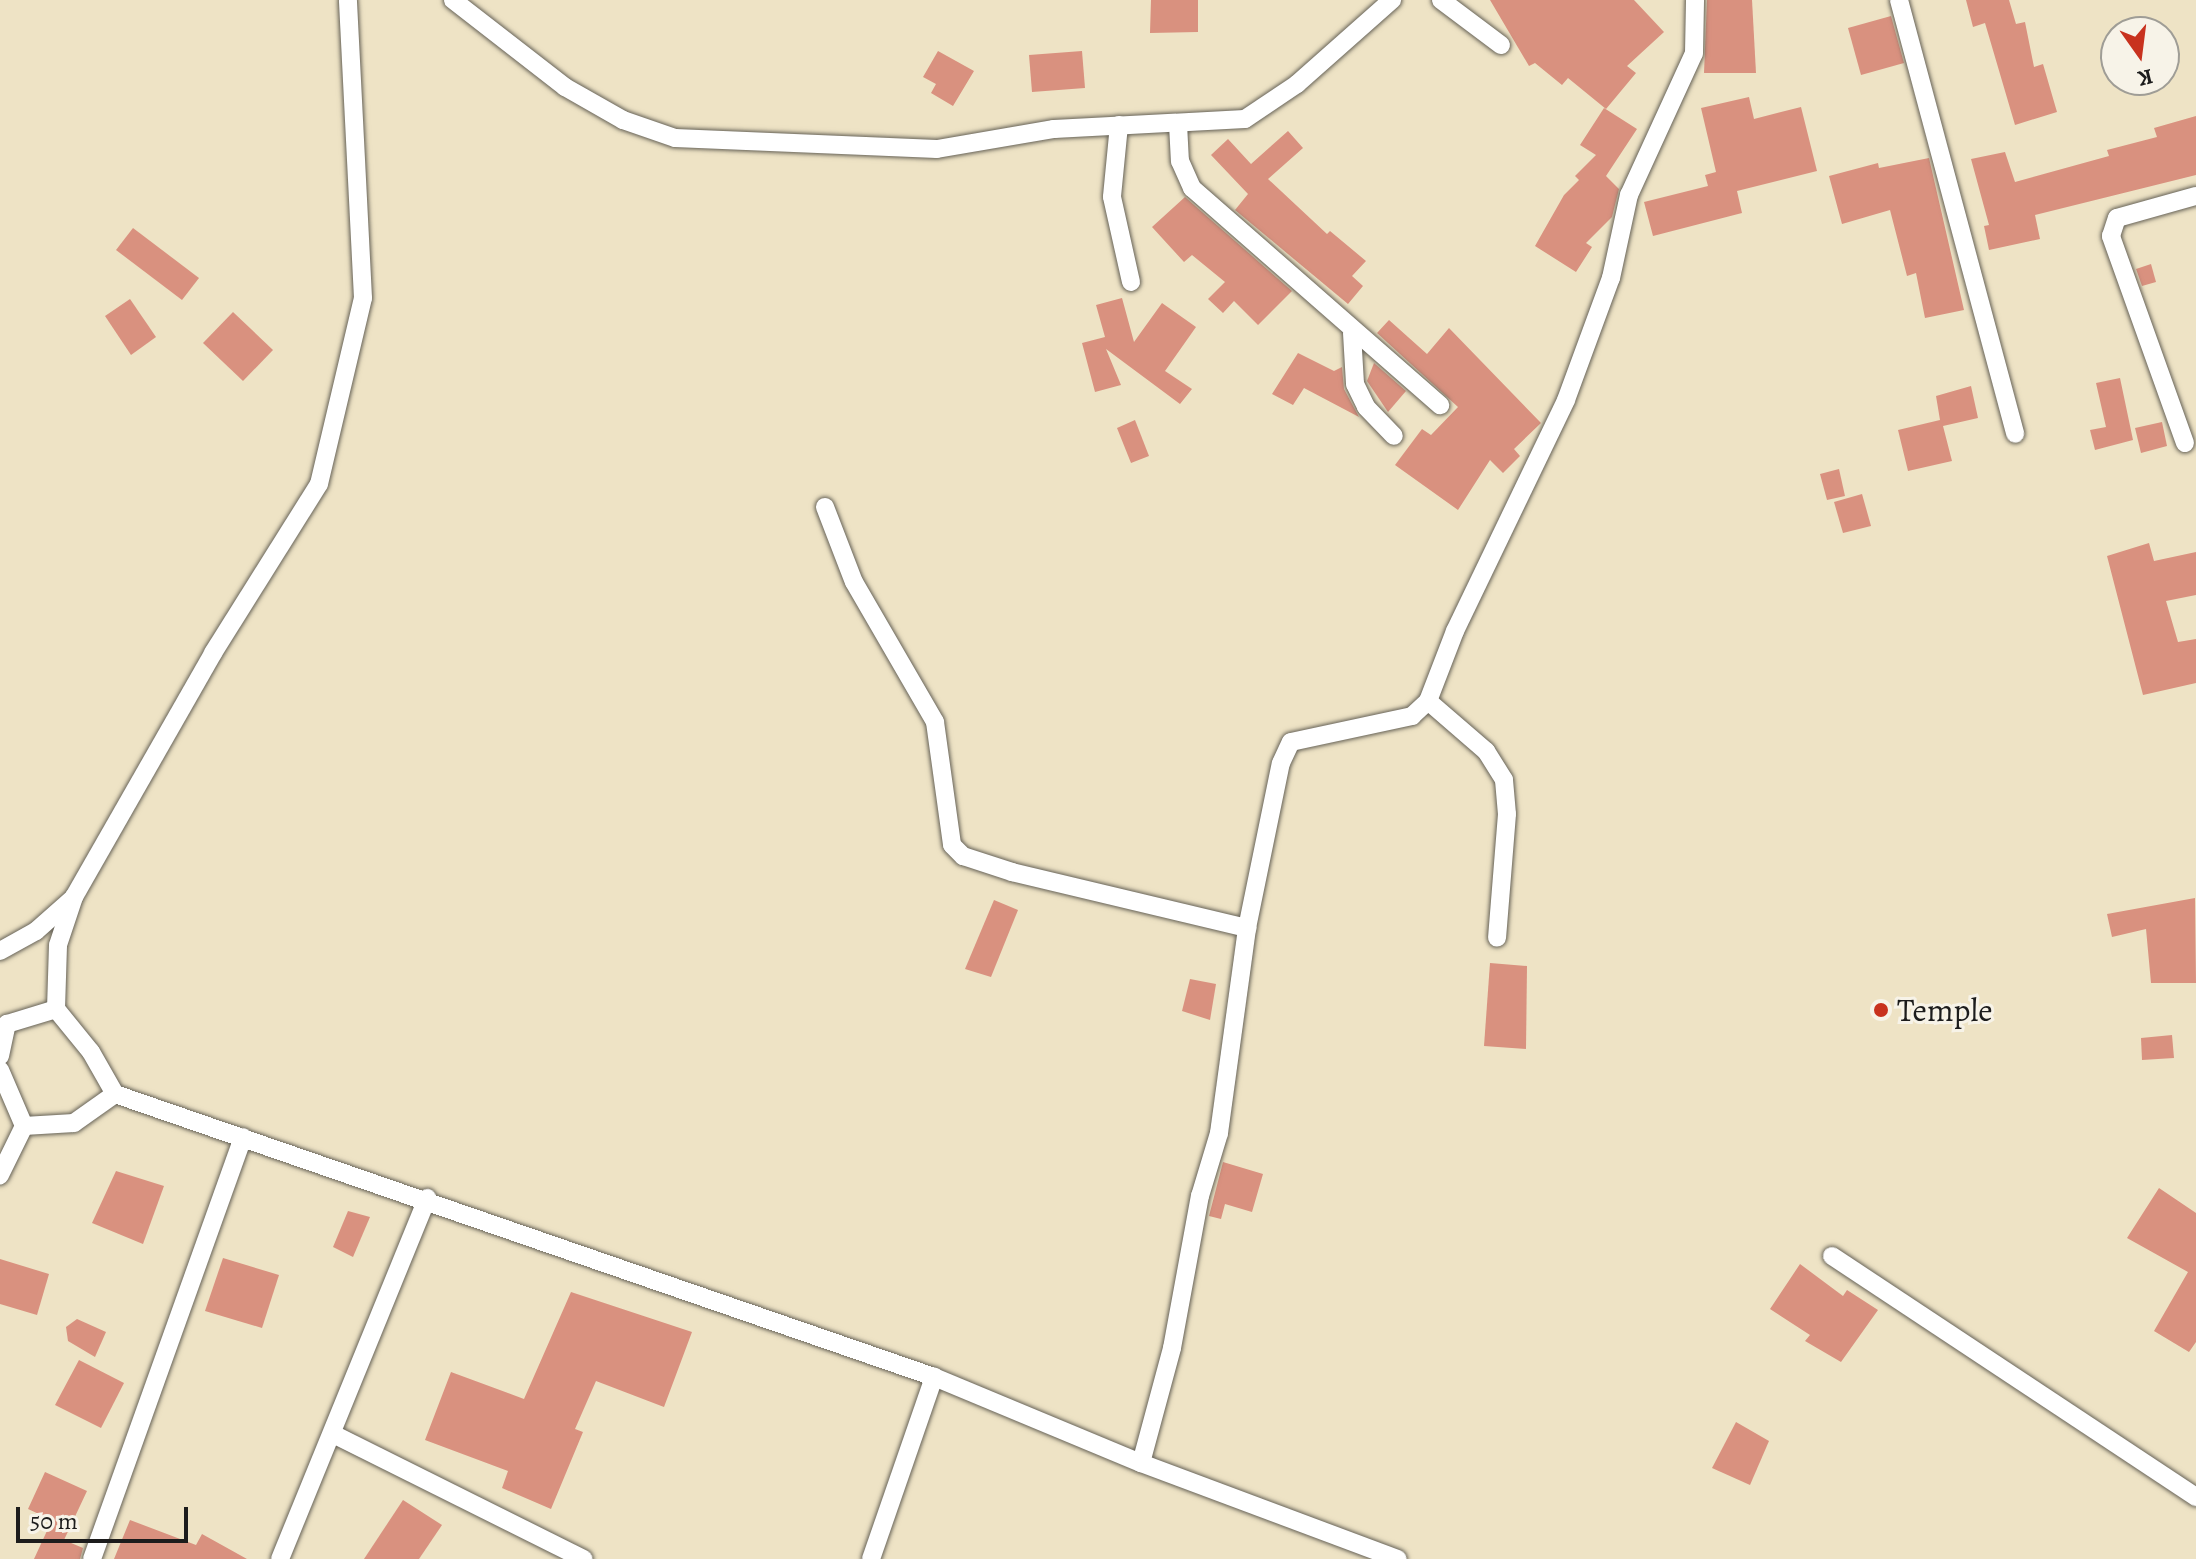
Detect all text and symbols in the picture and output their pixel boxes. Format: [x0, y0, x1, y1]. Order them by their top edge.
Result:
north arrow [2100, 16, 2180, 96]
text: K [2135, 61, 2156, 94]
place label: Temple [1897, 991, 1993, 1029]
marker: Temple [1872, 1001, 1890, 1019]
scale bar [20, 1491, 192, 1541]
text: 50 m [30, 1505, 78, 1537]

